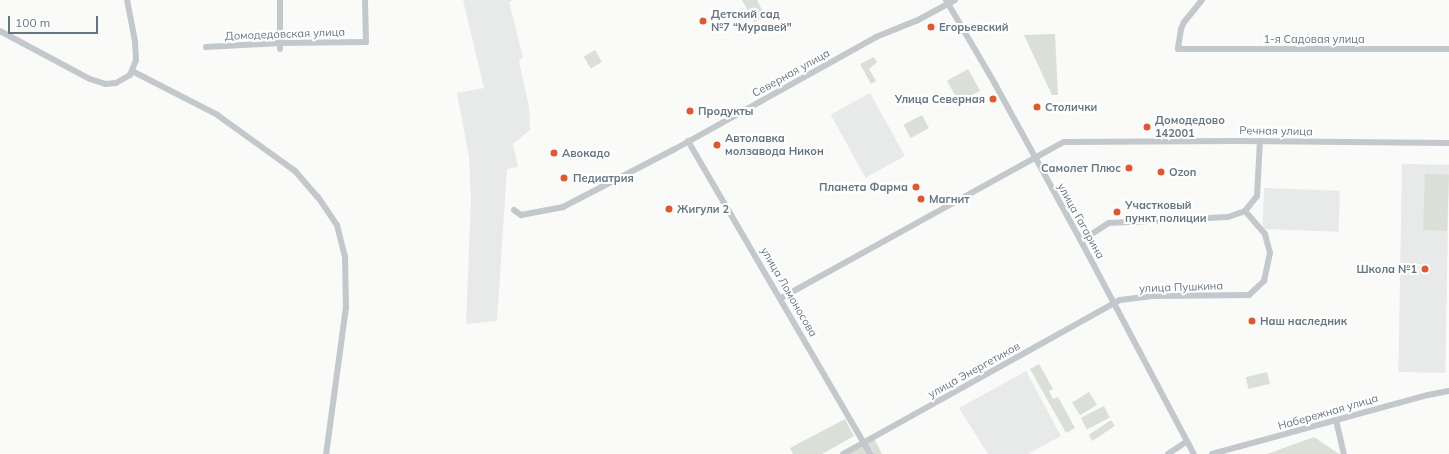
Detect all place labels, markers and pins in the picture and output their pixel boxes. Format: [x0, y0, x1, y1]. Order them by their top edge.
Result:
place label: Детский сад №7 “Муравей" [711, 8, 792, 34]
marker: Детский сад №7 “Муравей" [698, 16, 708, 26]
place label: Егорьевский [939, 20, 1009, 34]
marker: Егорьевский [926, 22, 936, 32]
place label: Улица Северная [895, 92, 985, 106]
marker: Улица Северная [988, 94, 998, 104]
place label: Столички [1045, 100, 1097, 114]
marker: Столички [1032, 102, 1042, 112]
place label: Продукты [698, 104, 753, 118]
marker: Продукты [685, 106, 695, 116]
place label: Домодедово 142001 [1155, 114, 1225, 140]
marker: Домодедово 142001 [1142, 122, 1152, 132]
place label: Автолавка молзавода Никон [725, 132, 824, 158]
marker: Автолавка молзавода Никон [712, 140, 722, 150]
place label: Авокадо [562, 146, 610, 160]
marker: Авокадо [549, 148, 559, 158]
place label: Самолет Плюс [1041, 161, 1121, 175]
marker: Самолет Плюс [1124, 163, 1134, 173]
place label: Ozon [1169, 165, 1196, 179]
marker: Ozon [1156, 167, 1166, 177]
place label: Педиатрия [573, 171, 634, 185]
marker: Педиатрия [558, 172, 570, 184]
place label: Планета Фарма [819, 180, 908, 194]
marker: Планета Фарма [911, 182, 921, 192]
place label: Магнит [929, 192, 970, 206]
marker: Магнит [916, 194, 926, 204]
place label: Участковый пункт полиции [1125, 199, 1207, 225]
place label: Жигули 2 [677, 202, 729, 216]
marker: Жигули 2 [664, 204, 674, 214]
marker: Участковый пункт полиции [1112, 207, 1122, 217]
place label: Школа №1 [1357, 262, 1417, 276]
marker: Школа №1 [1420, 264, 1430, 274]
place label: Наш наследник [1260, 314, 1347, 328]
marker: Наш наследник [1247, 316, 1257, 326]

